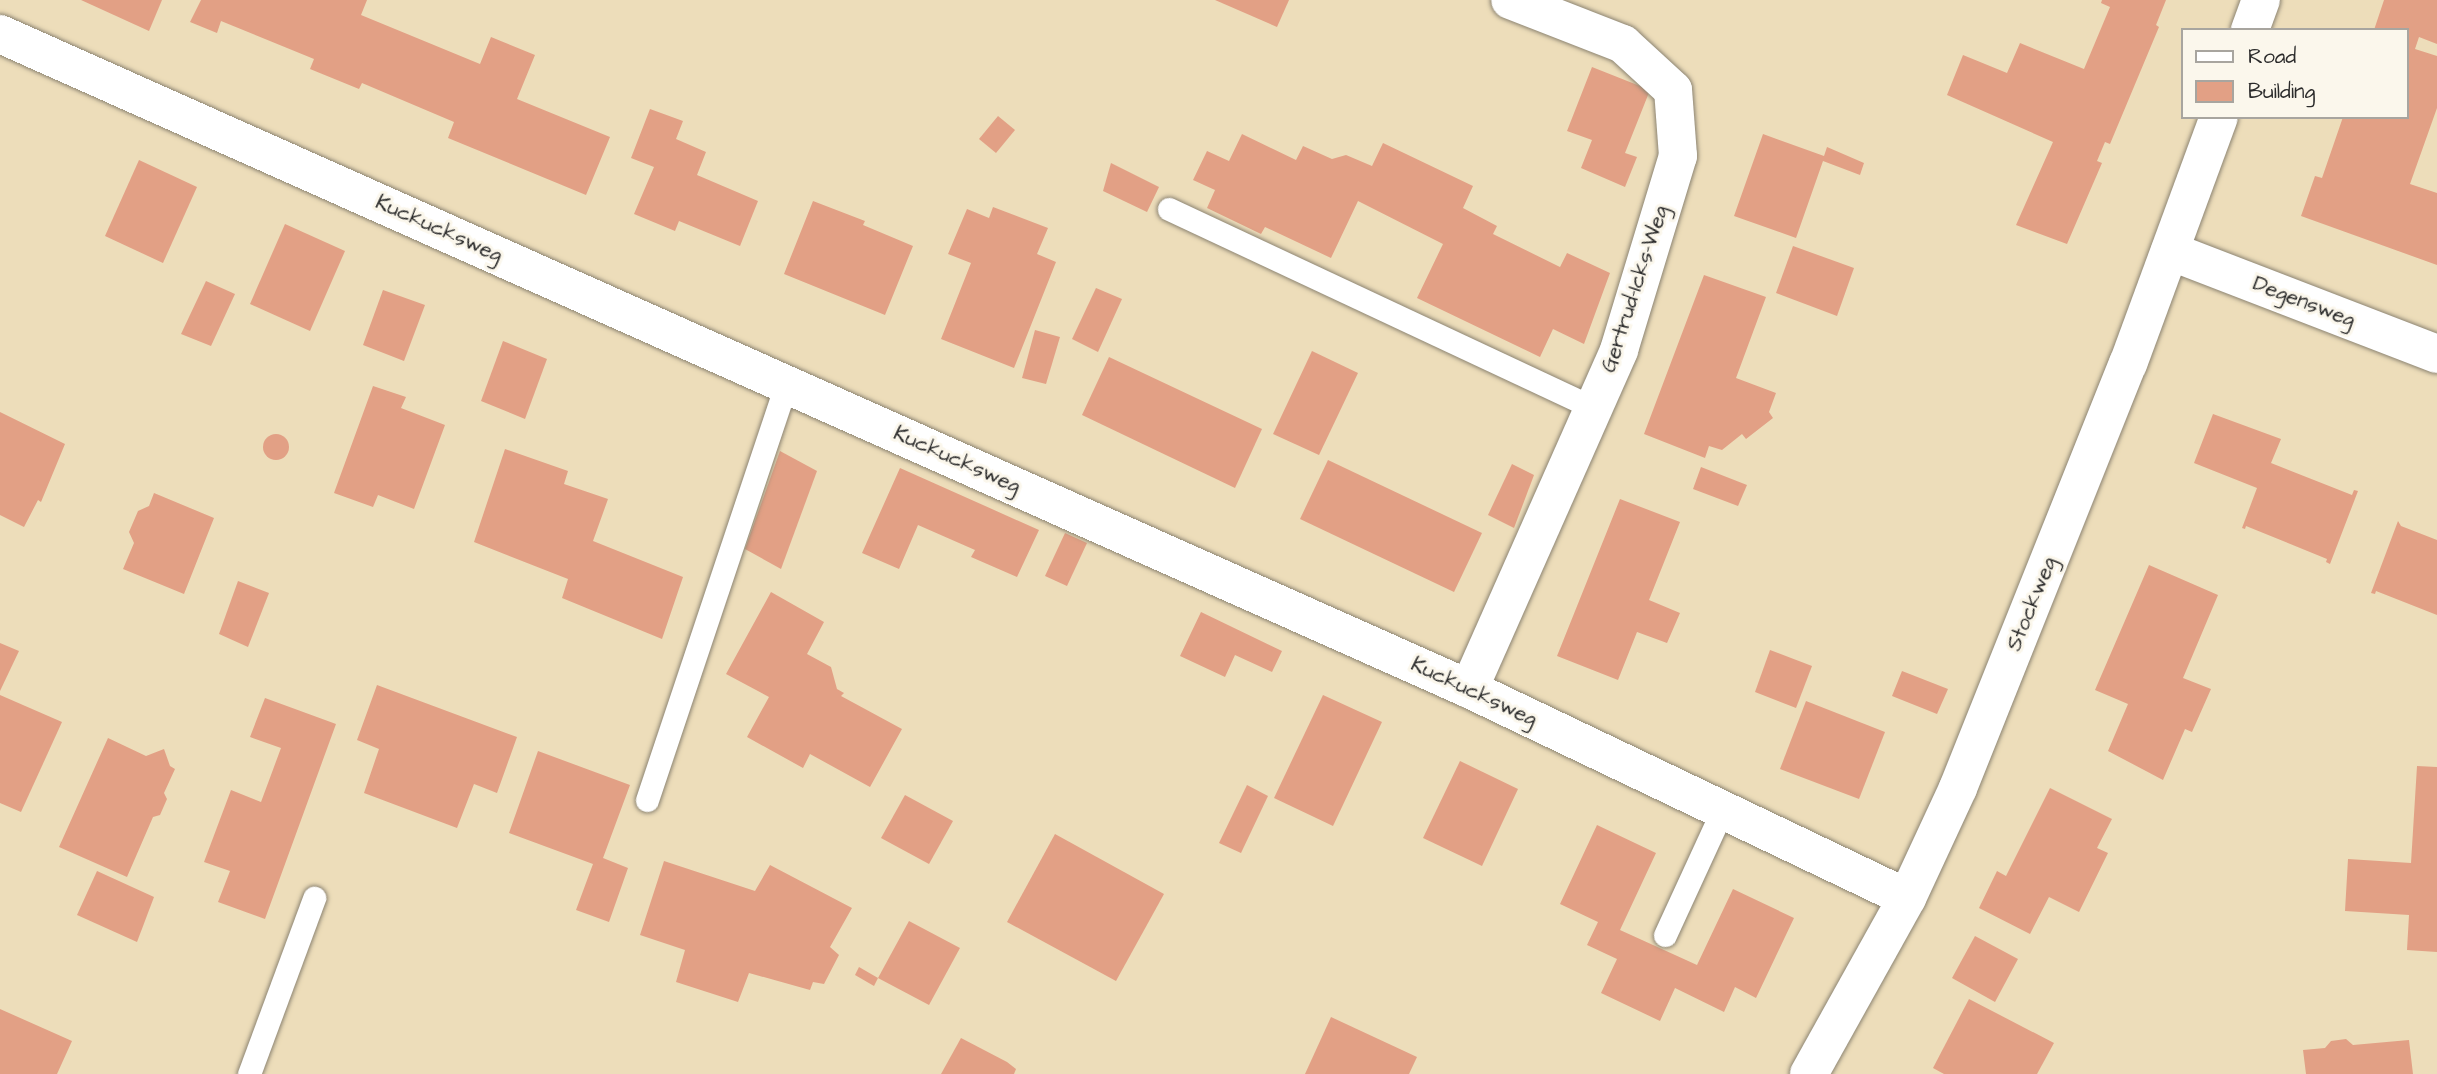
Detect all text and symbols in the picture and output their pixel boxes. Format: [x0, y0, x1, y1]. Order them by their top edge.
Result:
legend [2182, 28, 2409, 119]
text: Road [2248, 42, 2296, 71]
text: Building [2248, 77, 2315, 106]
street label: Kuckucksweg [372, 190, 506, 268]
street label: Gertrud-Icks-Weg [1596, 202, 1674, 376]
street label: Degensweg [2249, 271, 2359, 333]
street label: Kuckucksweg [890, 421, 1024, 499]
street label: Stockweg [2002, 553, 2062, 655]
street label: Kuckucksweg [1407, 652, 1541, 732]

